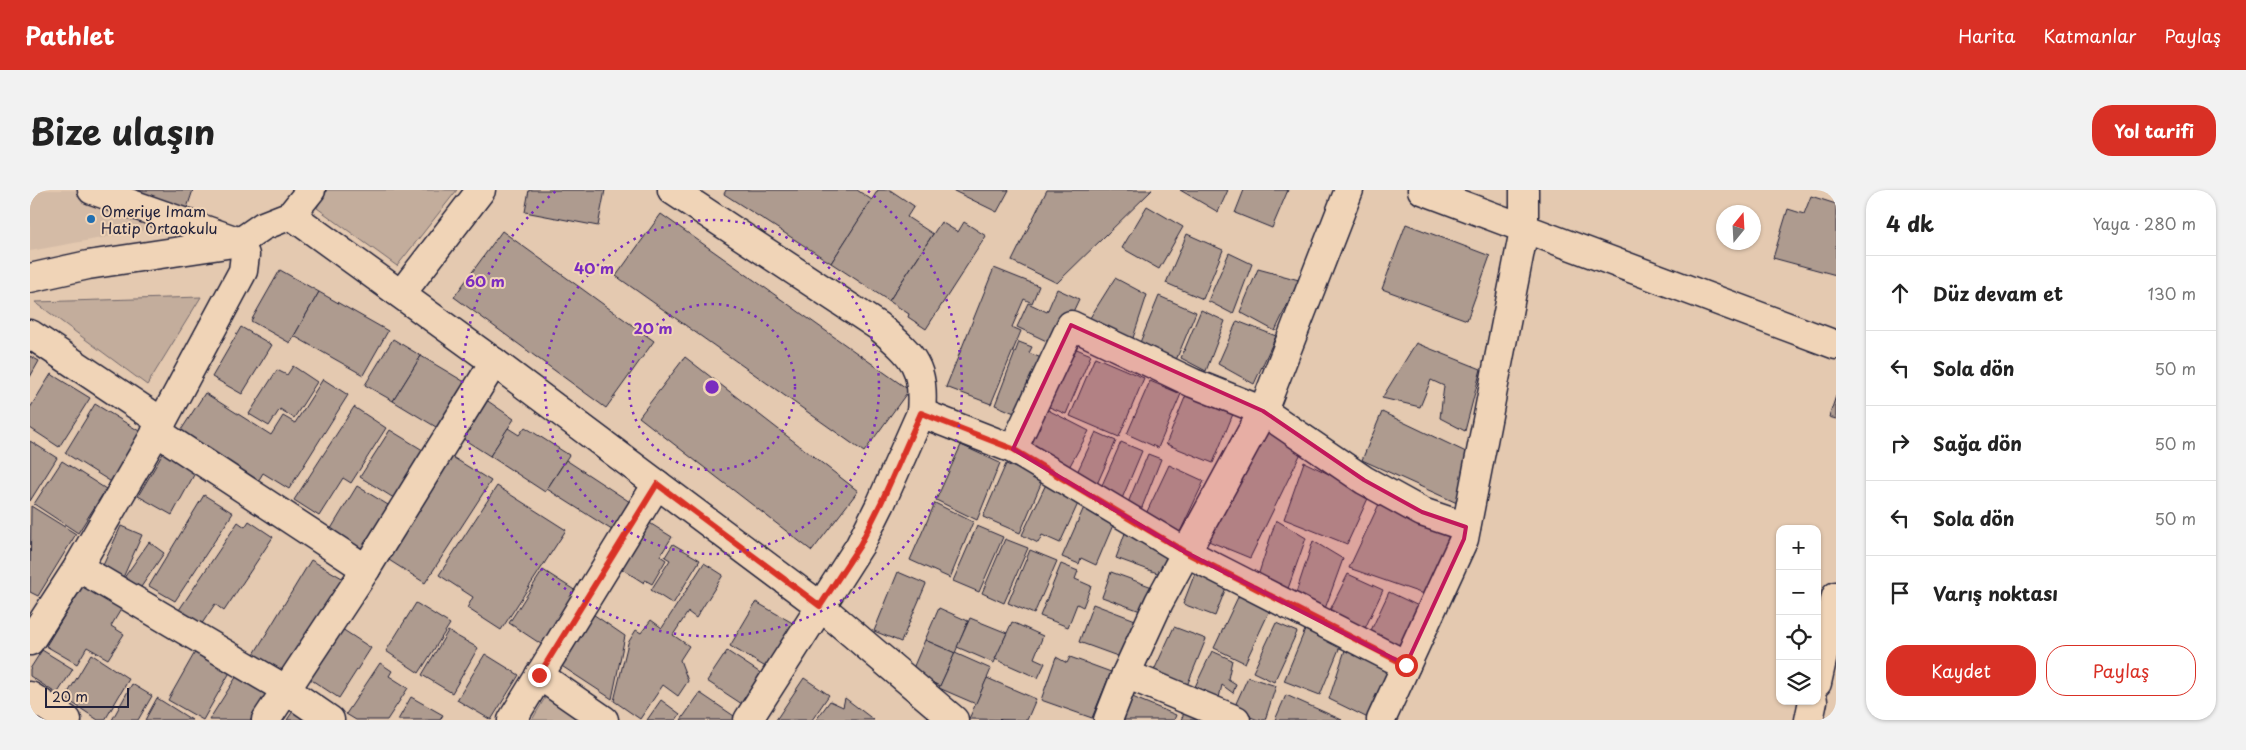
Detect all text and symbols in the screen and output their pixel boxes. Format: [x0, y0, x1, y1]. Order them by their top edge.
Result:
text: Pathlet [25, 17, 115, 53]
text: Harita [1958, 22, 2015, 49]
text: Katmanlar [2043, 22, 2136, 49]
text: Paylaş [2164, 22, 2221, 49]
text: Bize ulaşın [30, 104, 215, 157]
button: Yol tarifi [2092, 105, 2216, 156]
place label: Omeriye Imam Hatip Ortaokulu [101, 199, 218, 239]
north arrow [1716, 205, 1761, 250]
text: 4 dk [1886, 207, 1934, 239]
text: Yaya · 280 m [2093, 211, 2196, 235]
marker: Omeriye Imam Hatip Ortaokulu [85, 213, 97, 225]
text: 40 m [574, 256, 614, 279]
text: 60 m [465, 269, 505, 292]
icon: ahead [1886, 279, 1914, 307]
text: Düz devam et [1933, 279, 2063, 307]
text: 130 m [2148, 281, 2196, 305]
text: 20 m [634, 316, 672, 339]
icon: left [1886, 354, 1914, 382]
text: Sola dön [1933, 354, 2014, 382]
text: 50 m [2155, 356, 2196, 380]
centre of rings [703, 378, 721, 396]
icon: right [1886, 429, 1914, 457]
text: Sağa dön [1933, 429, 2022, 457]
text: 50 m [2155, 431, 2196, 455]
icon: left [1886, 504, 1914, 532]
text: Sola dön [1933, 504, 2014, 532]
text: 50 m [2155, 506, 2196, 530]
map controls [1776, 525, 1821, 705]
button: + [1776, 525, 1821, 570]
button: − [1776, 570, 1821, 615]
icon: arrive [1886, 579, 1914, 607]
text: Varış noktası [1933, 579, 2058, 607]
button: locate [1776, 615, 1821, 660]
button: Kaydet [1886, 645, 2036, 696]
button: Paylaş [2046, 645, 2196, 696]
route start [1395, 654, 1418, 677]
button: layers [1776, 660, 1821, 705]
route end [528, 664, 551, 687]
scale bar [45, 685, 129, 708]
text: 20 m [52, 686, 88, 707]

